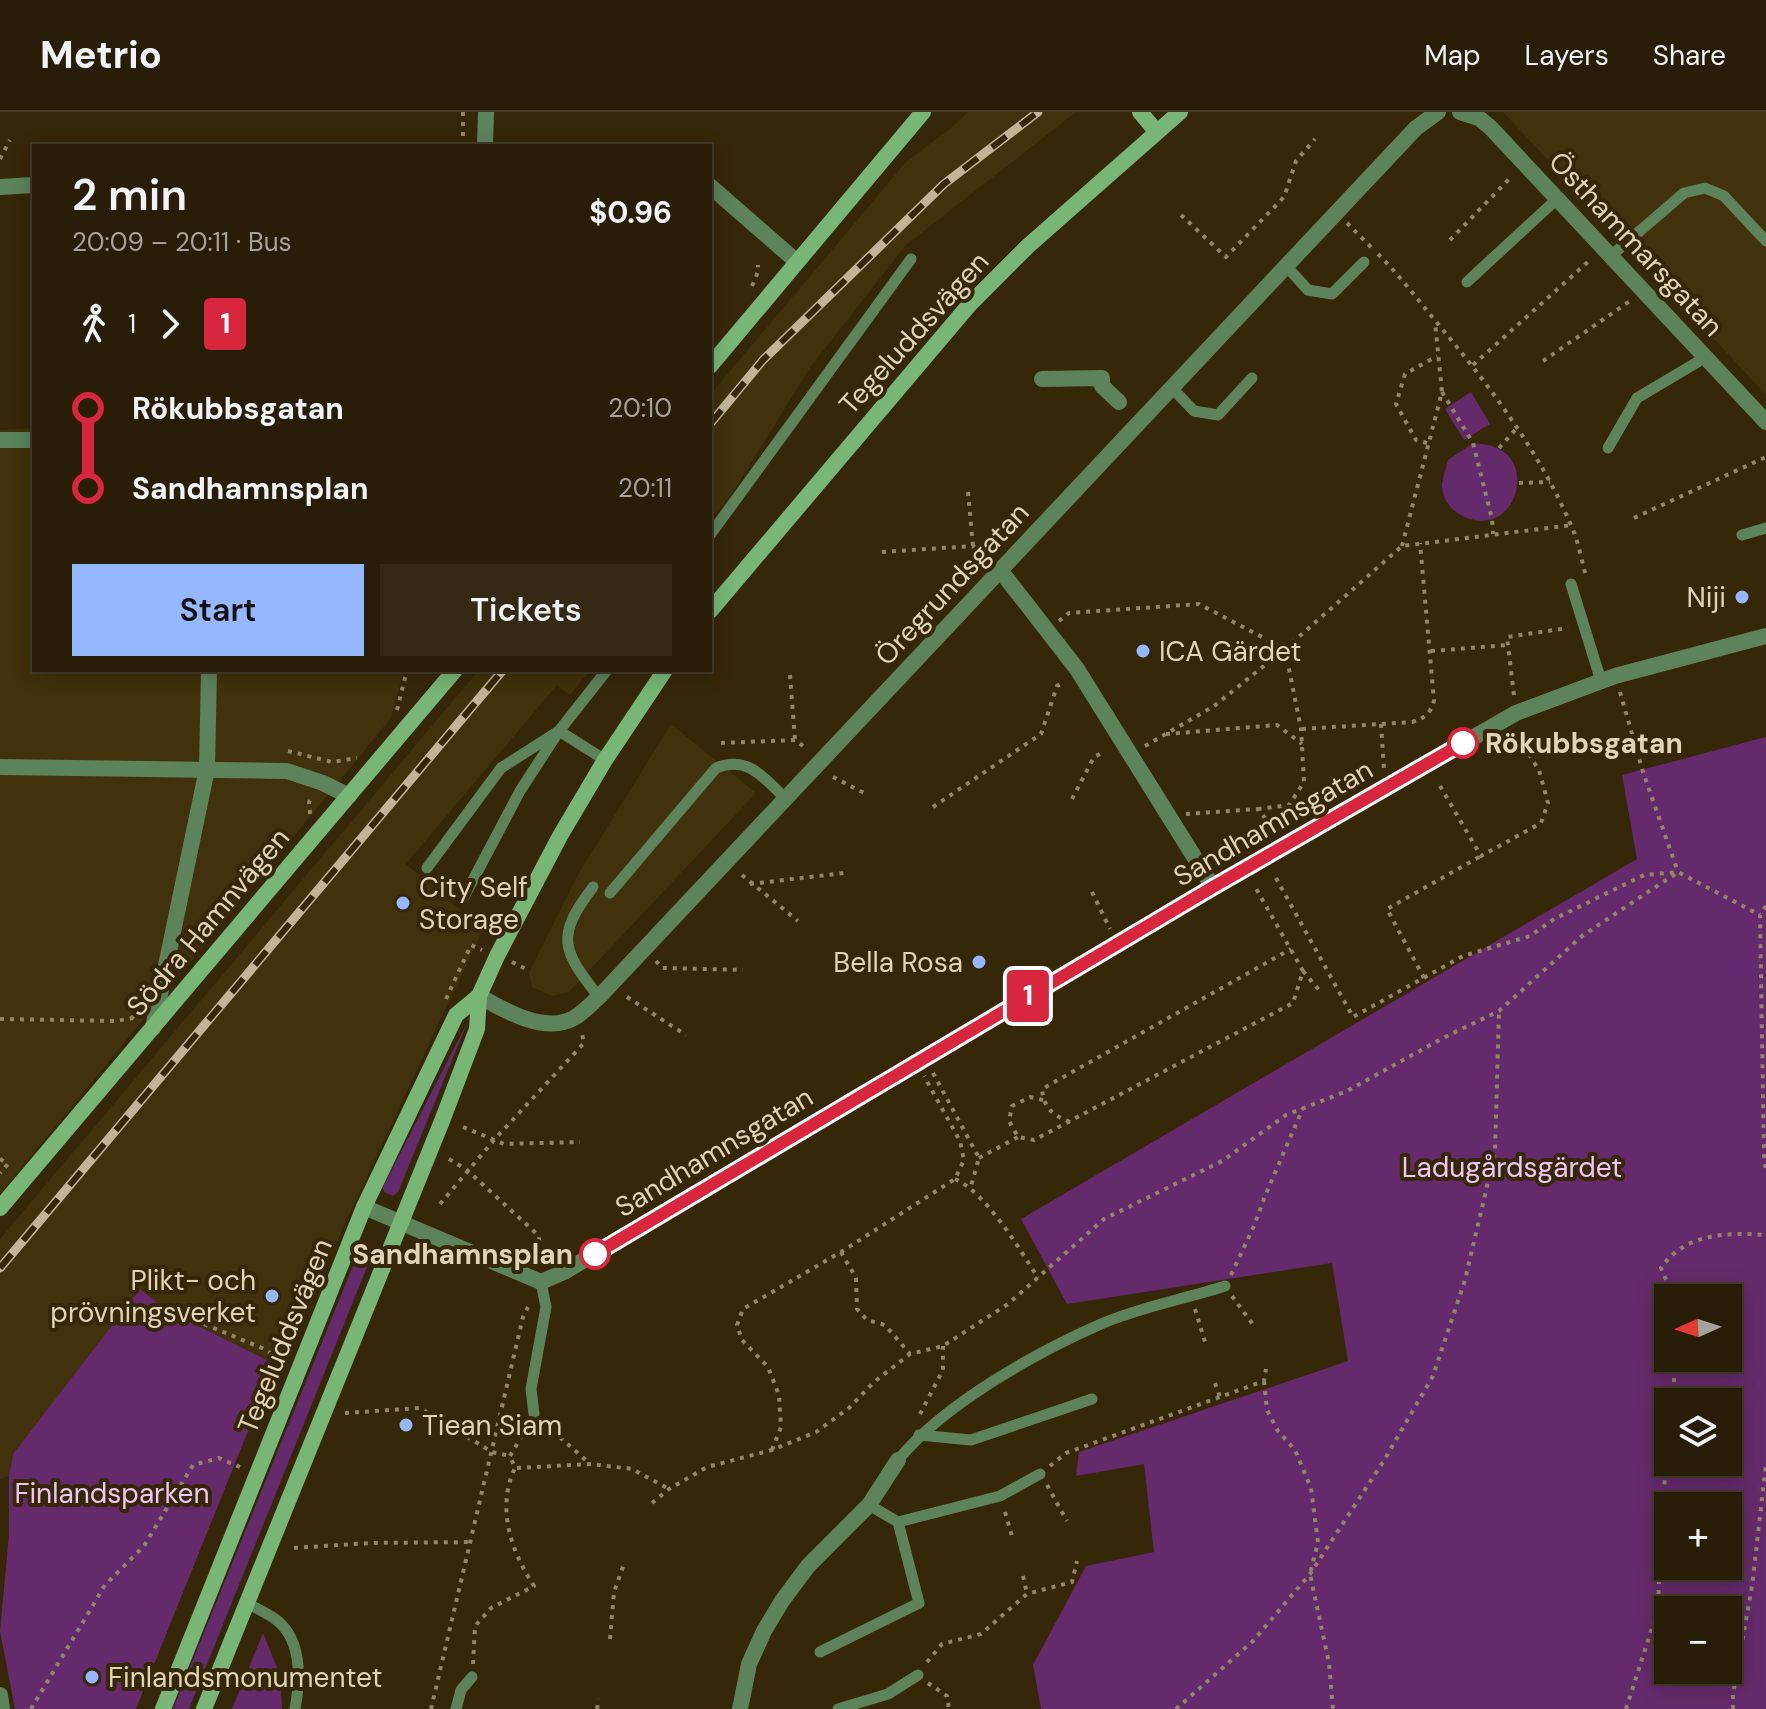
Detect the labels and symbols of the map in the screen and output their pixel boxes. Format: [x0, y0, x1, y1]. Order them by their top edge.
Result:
street label: Östhammarsgatan [1541, 144, 1731, 344]
street label: Tegeluddsvägen [831, 244, 997, 422]
street label: Öregrundsgatan [867, 495, 1037, 673]
place label: Niji [1686, 579, 1726, 616]
marker: Niji [1733, 588, 1751, 606]
place label: ICA Gärdet [1159, 633, 1301, 670]
marker: ICA Gärdet [1134, 642, 1152, 660]
place label: Rökubbsgatan [1485, 725, 1683, 762]
marker: Rökubbsgatan [1448, 728, 1478, 758]
street label: Sandhamnsgatan [1167, 751, 1379, 895]
street label: Södra Hamnvägen [118, 820, 298, 1024]
place label: City Self Storage [419, 869, 528, 938]
marker: City Self Storage [394, 894, 412, 912]
place label: Bella Rosa [833, 944, 963, 981]
marker: Bella Rosa [970, 953, 988, 971]
line badge: 1 [1002, 970, 1054, 1022]
street label: Sandhamnsgatan [608, 1078, 820, 1226]
park label: Ladugårdsgärdet [1402, 1149, 1622, 1186]
street label: Tegeluddsvägen [229, 1233, 341, 1439]
place label: Sandhamnsplan [352, 1236, 573, 1273]
marker: Sandhamnsplan [580, 1239, 610, 1269]
place label: Plikt- och prövningsverket [50, 1262, 256, 1331]
north arrow [1654, 1284, 1742, 1372]
marker: Plikt- och prövningsverket [263, 1287, 281, 1305]
place label: Tiean Siam [422, 1407, 562, 1444]
marker: Tiean Siam [397, 1416, 415, 1434]
park label: Finlandsparken [14, 1475, 210, 1512]
place label: Finlandsmonumentet [108, 1659, 383, 1696]
marker: Finlandsmonumentet [83, 1668, 101, 1686]

